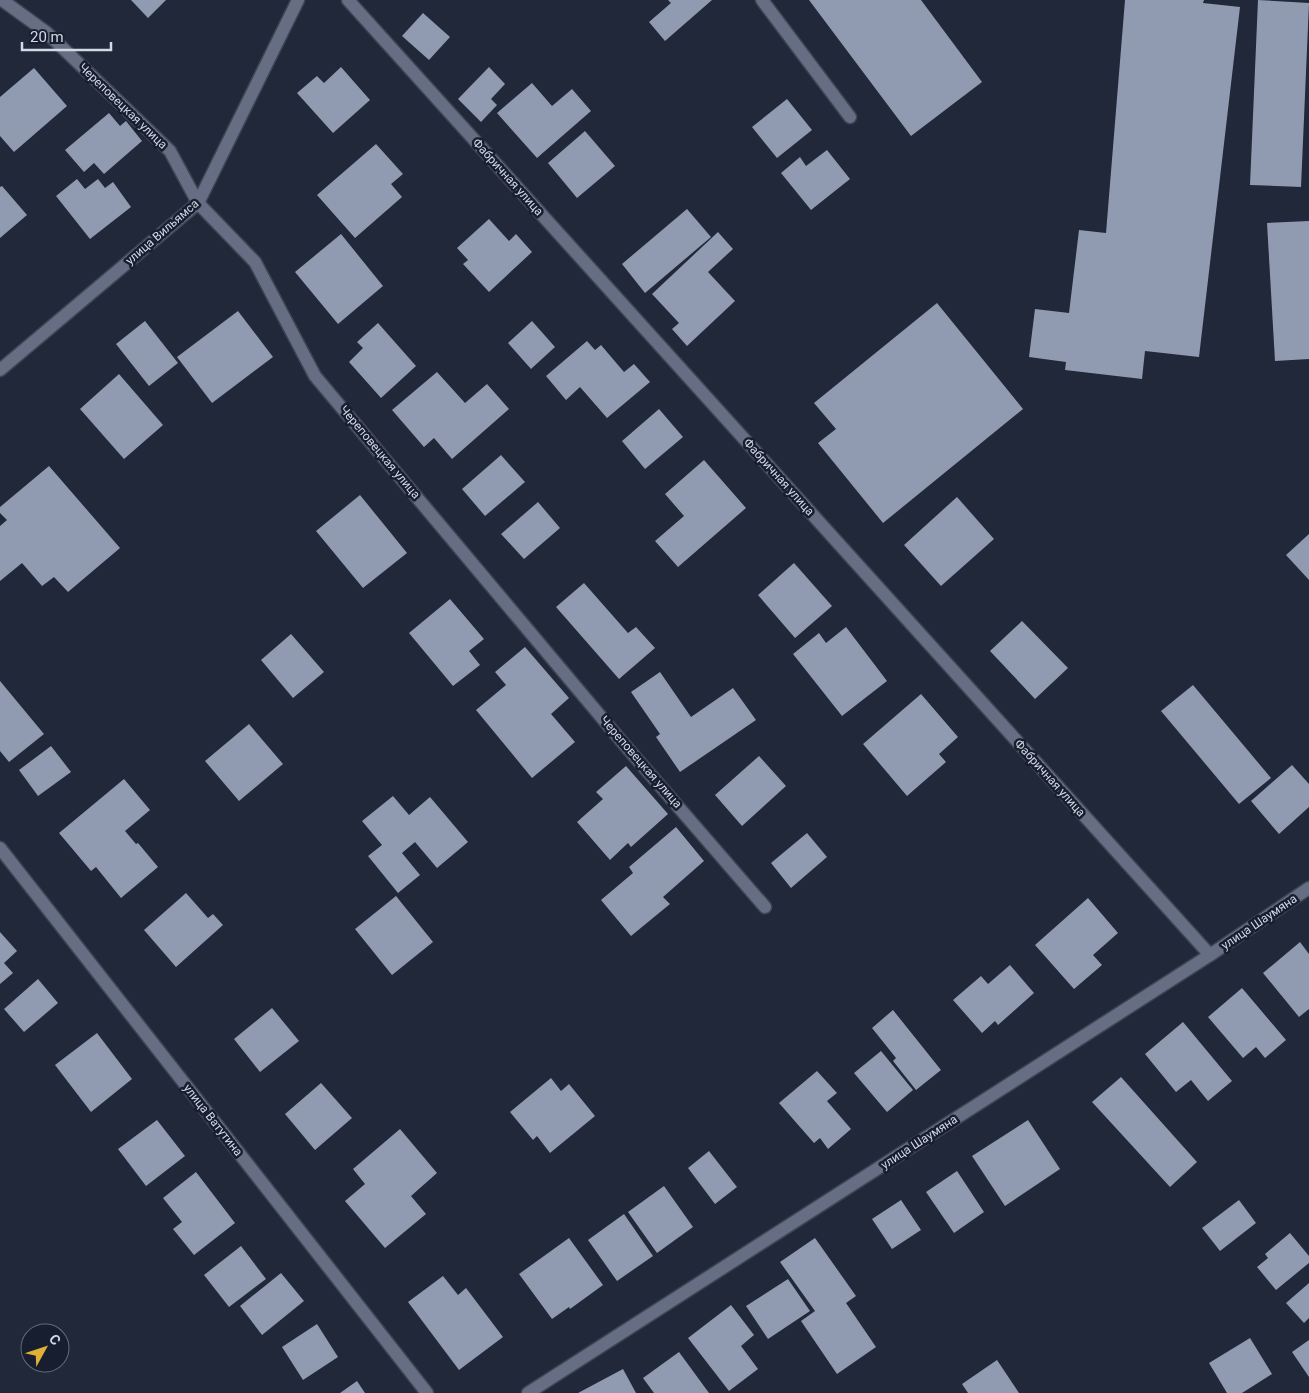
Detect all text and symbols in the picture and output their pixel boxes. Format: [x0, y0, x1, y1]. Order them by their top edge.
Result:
scale bar [22, 20, 111, 52]
text: 20 m [30, 28, 64, 46]
street label: Череповецкая улица [76, 60, 170, 152]
street label: Фабричная улица [470, 136, 546, 218]
street label: улица Вильямса [123, 197, 201, 267]
street label: Череповецкая улица [337, 403, 423, 501]
street label: Фабричная улица [741, 436, 817, 518]
street label: Череповецкая улица [597, 713, 685, 811]
street label: Фабричная улица [1012, 737, 1088, 819]
street label: улица Шаумяна [1218, 892, 1300, 952]
street label: улица Ватутина [181, 1081, 245, 1159]
street label: улица Шаумяна [878, 1112, 960, 1172]
north arrow [20, 1323, 70, 1373]
text: С [46, 1331, 64, 1348]

